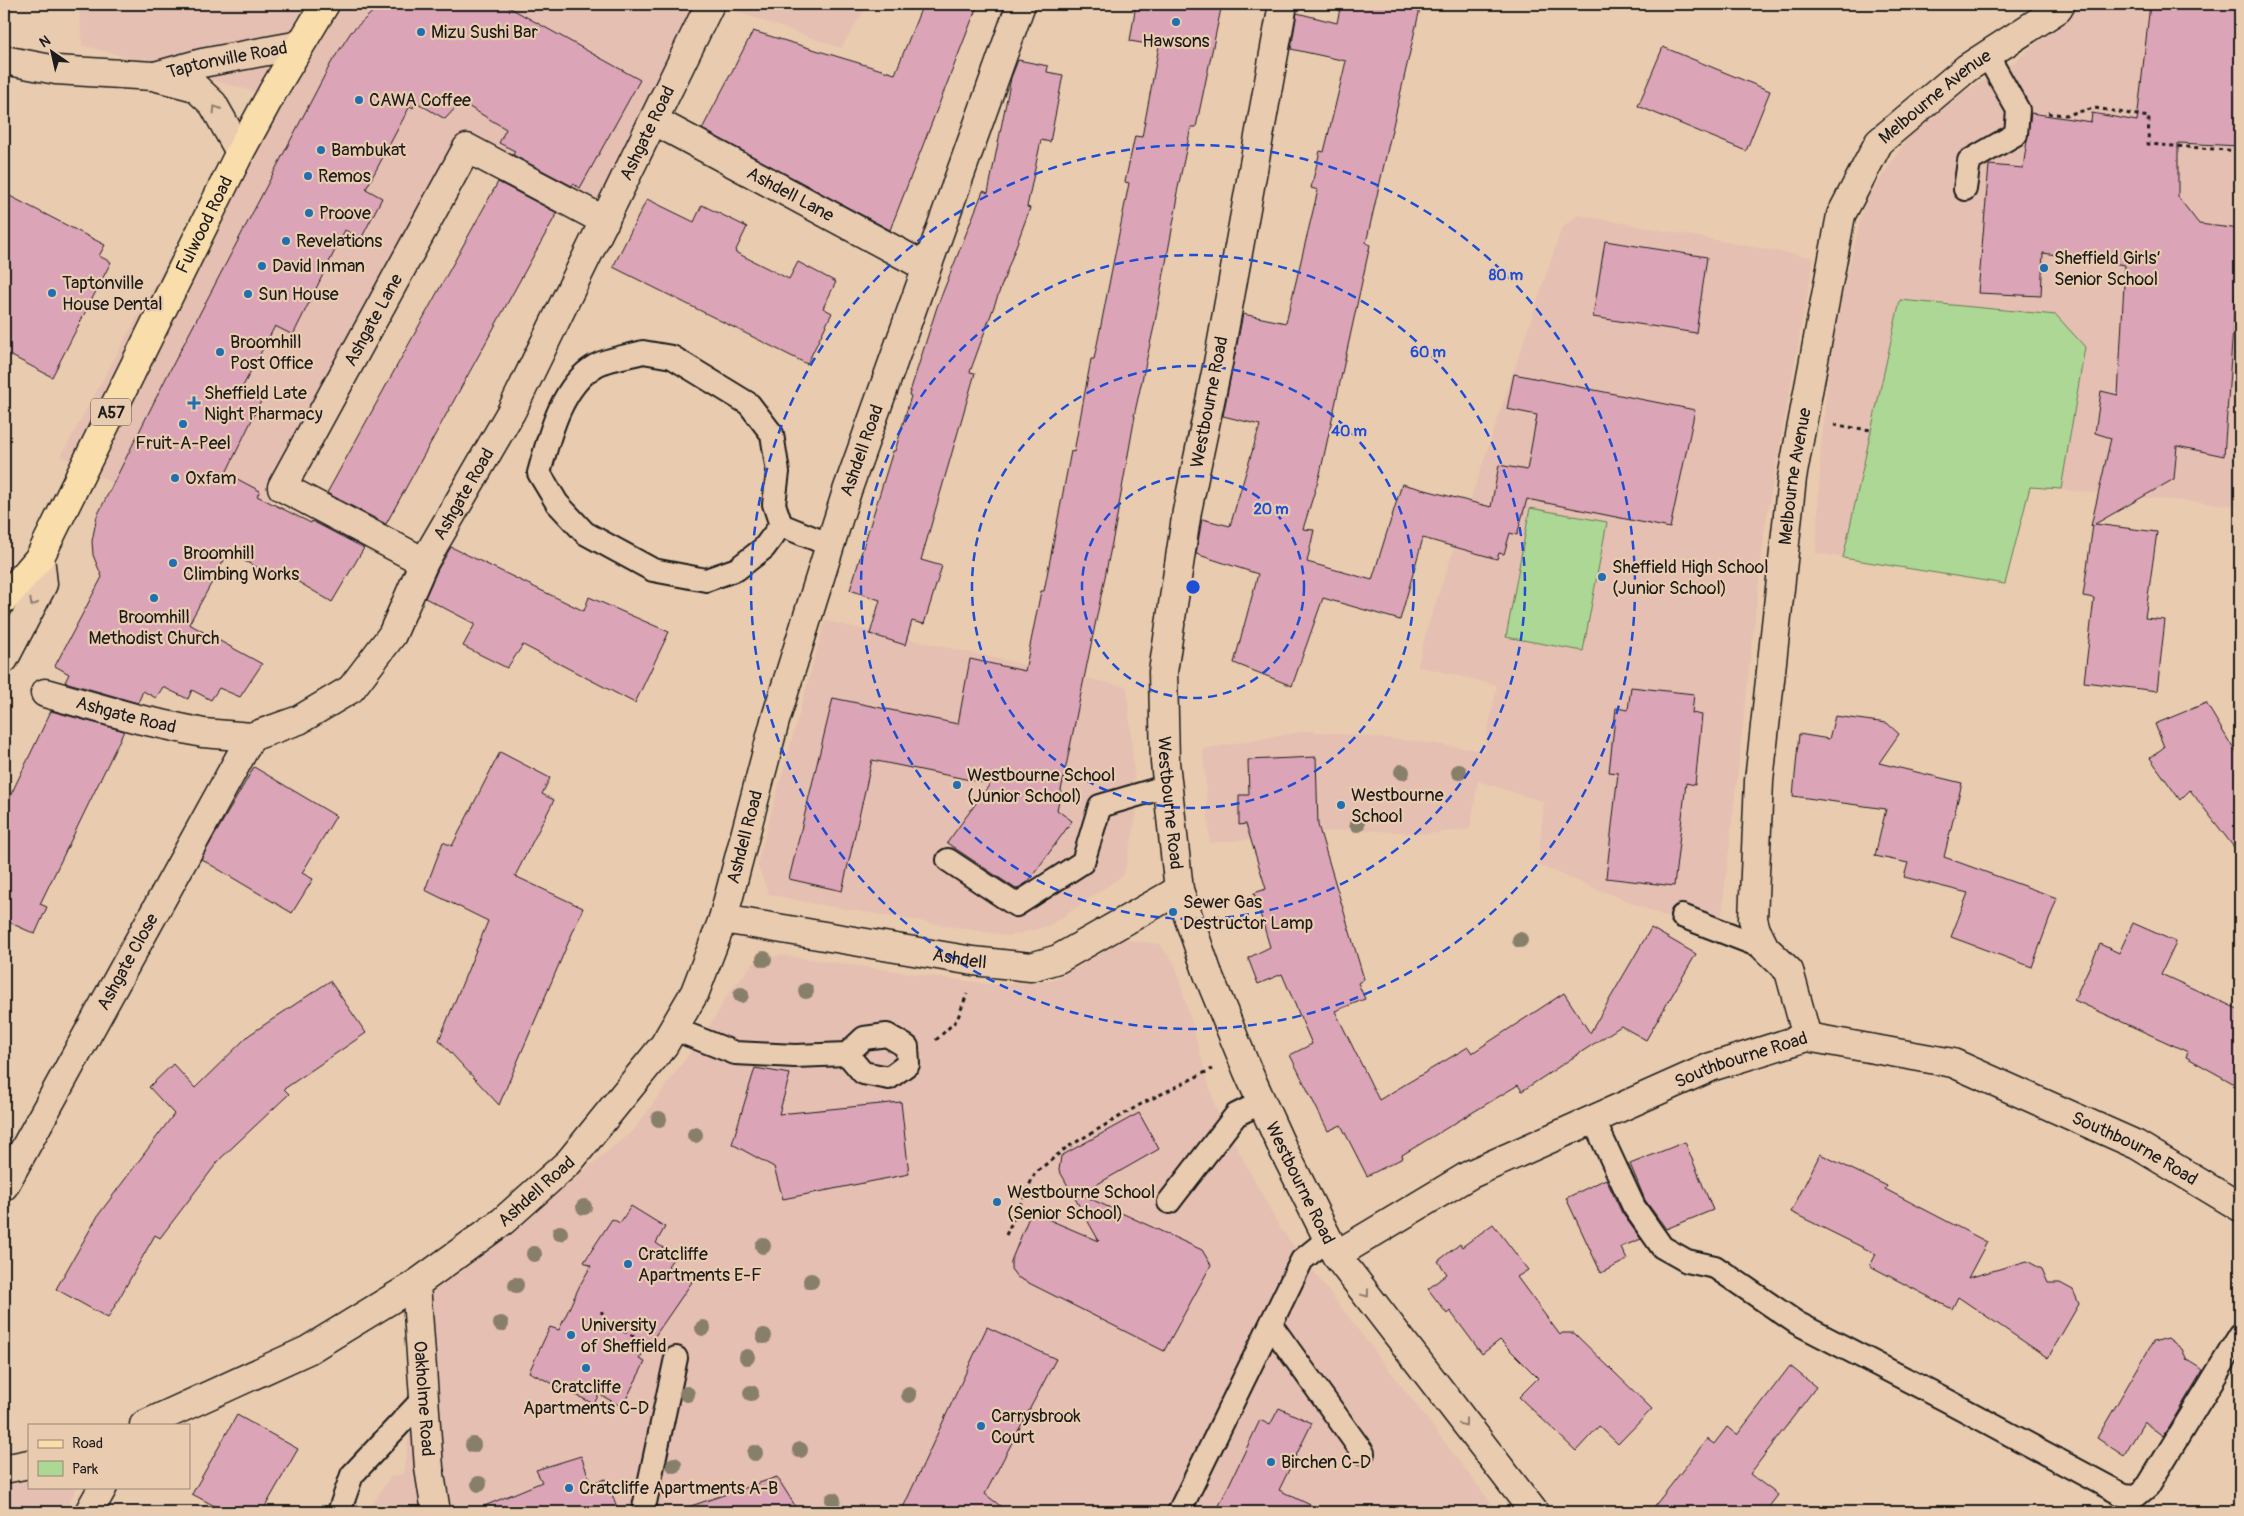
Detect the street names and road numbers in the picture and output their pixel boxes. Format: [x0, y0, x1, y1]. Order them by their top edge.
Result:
street label: Taptonville Road [164, 37, 289, 84]
street label: Melbourne Avenue [1874, 44, 1996, 149]
street label: Ashgate Road [615, 82, 680, 184]
street label: Ashdell Lane [743, 162, 838, 227]
street label: Fulwood Road [171, 172, 238, 277]
street label: Ashgate Lane [339, 270, 408, 370]
street label: Westbourne Road [1185, 334, 1234, 470]
road number: A57 [91, 398, 131, 426]
street label: Ashdell Road [835, 402, 889, 500]
street label: Melbourne Avenue [1774, 406, 1817, 546]
street label: Ashgate Road [428, 444, 500, 544]
street label: Ashgate Road [73, 691, 178, 739]
street label: Westbourne Road [1152, 736, 1188, 871]
street label: Ashdell Road [722, 788, 768, 886]
street label: Ashgate Close [92, 909, 164, 1014]
street label: Ashdell [931, 943, 988, 974]
street label: Southbourne Road [1671, 1027, 1810, 1094]
street label: Southbourne Road [2068, 1106, 2202, 1191]
street label: Westbourne Road [1260, 1118, 1340, 1248]
street label: Ashdell Road [493, 1151, 580, 1232]
street label: Oakholme Road [408, 1340, 439, 1457]

